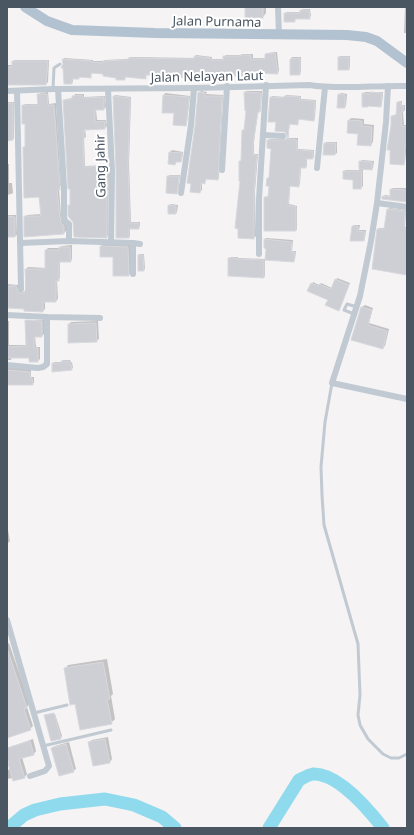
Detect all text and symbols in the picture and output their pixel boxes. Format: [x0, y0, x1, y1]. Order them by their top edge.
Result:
street label: Jalan Purnama [170, 11, 262, 31]
street label: Jalan Nelayan Laut [148, 66, 264, 86]
street label: Gang Jahir [90, 133, 110, 198]

